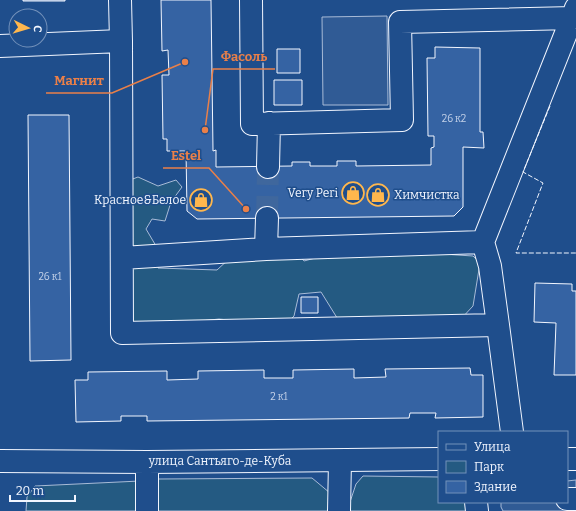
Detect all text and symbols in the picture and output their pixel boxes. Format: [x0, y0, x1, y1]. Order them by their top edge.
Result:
north arrow [8, 8, 48, 48]
text: С [31, 25, 44, 33]
callout: Фасоль [213, 44, 275, 69]
text: Фасоль [221, 49, 267, 64]
callout: Магнит [46, 68, 112, 93]
text: Магнит [54, 73, 104, 88]
house number: 26 к2 [442, 113, 466, 125]
callout: Estel [163, 143, 209, 168]
text: Estel [171, 148, 201, 163]
shop icon: Very Peri [340, 180, 366, 206]
shop icon: Химчистка [365, 182, 391, 208]
place label: Very Peri [288, 186, 338, 200]
shop icon: Красное&Белое [188, 187, 214, 213]
place label: Химчистка [394, 188, 460, 202]
place label: Красное&Белое [94, 193, 186, 207]
house number: 26 к1 [38, 271, 62, 283]
house number: 2 к1 [270, 391, 288, 403]
legend [438, 431, 568, 503]
text: Улица [474, 440, 511, 454]
street label: улица Сантьяго-де-Куба [148, 454, 292, 468]
text: Парк [474, 460, 504, 474]
scale bar [10, 477, 75, 503]
text: Здание [474, 480, 517, 494]
text: 20 m [16, 484, 45, 498]

